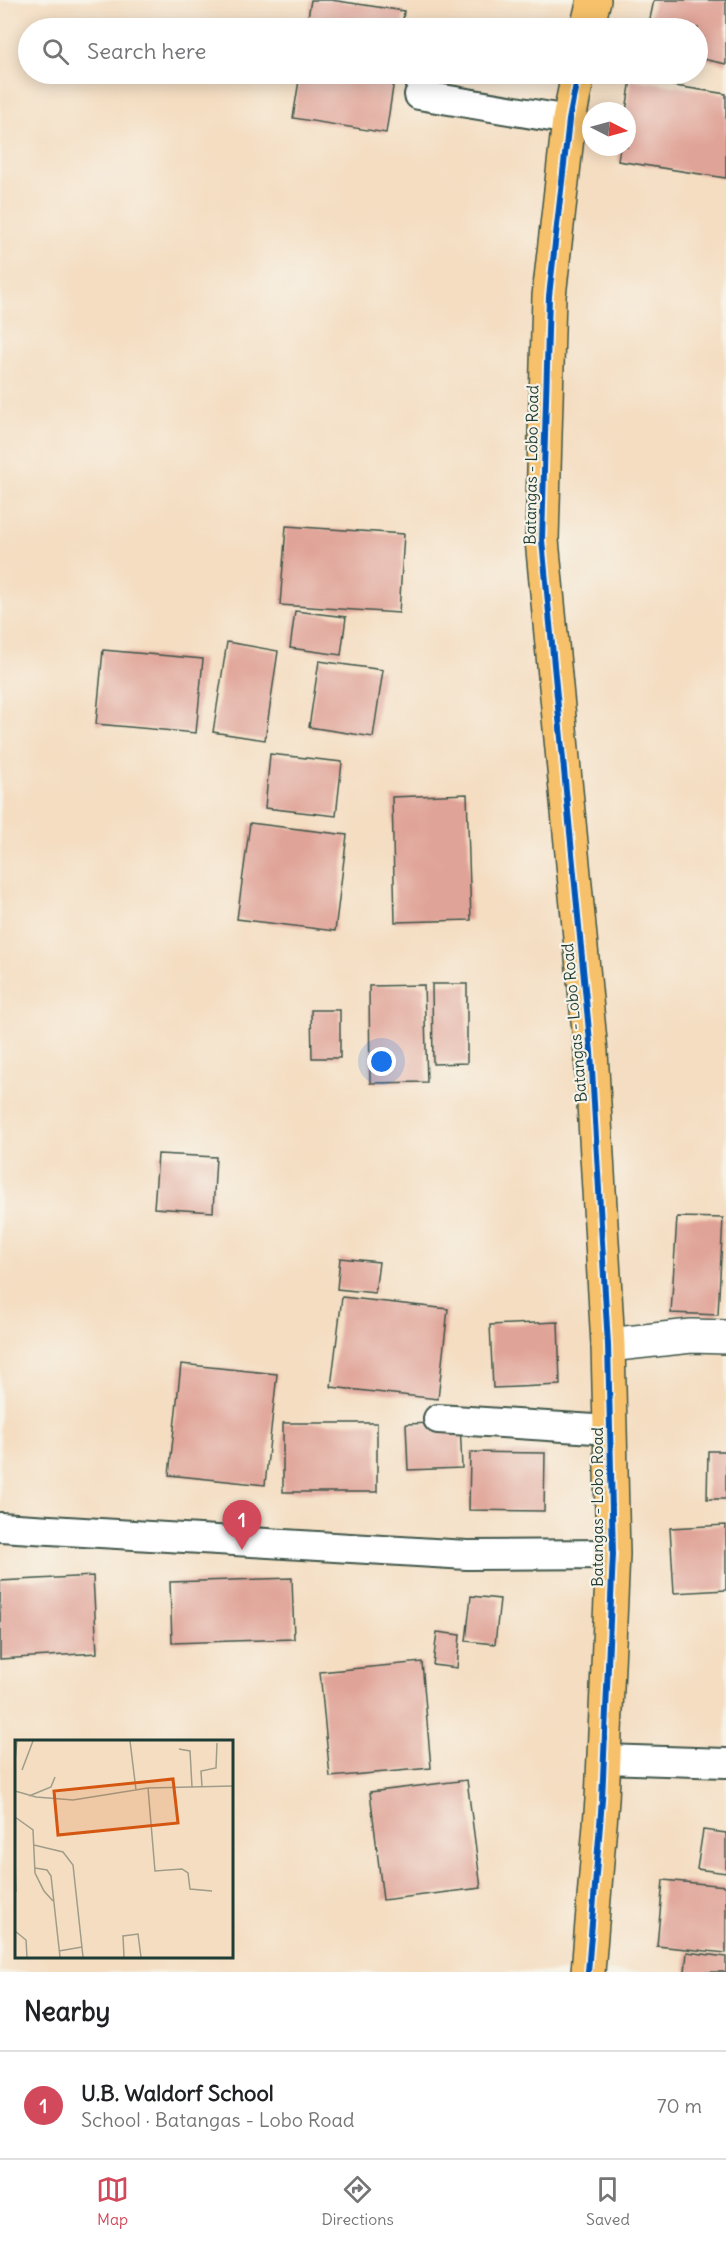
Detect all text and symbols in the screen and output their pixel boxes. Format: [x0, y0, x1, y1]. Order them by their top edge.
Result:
search box [18, 18, 708, 84]
icon: search [39, 35, 72, 68]
text: Search here [87, 37, 206, 65]
north arrow [582, 102, 636, 156]
street label: Batangas - Lobo Road [520, 385, 542, 545]
street label: Batangas - Lobo Road [557, 942, 591, 1104]
your location [367, 1047, 396, 1076]
street label: Batangas - Lobo Road [587, 1427, 607, 1587]
pin: 1 [222, 1500, 262, 1550]
inset map [15, 1740, 232, 1957]
text: Nearby [24, 1995, 110, 2028]
text: U.B. Waldorf School [81, 2079, 274, 2107]
text: 1 [40, 2093, 47, 2118]
text: 70 m [657, 2093, 702, 2118]
text: School · Batangas - Lobo Road [81, 2107, 355, 2132]
tab: Map [96, 2173, 129, 2229]
tab: Directions [321, 2173, 394, 2229]
tab: Saved [586, 2173, 630, 2229]

